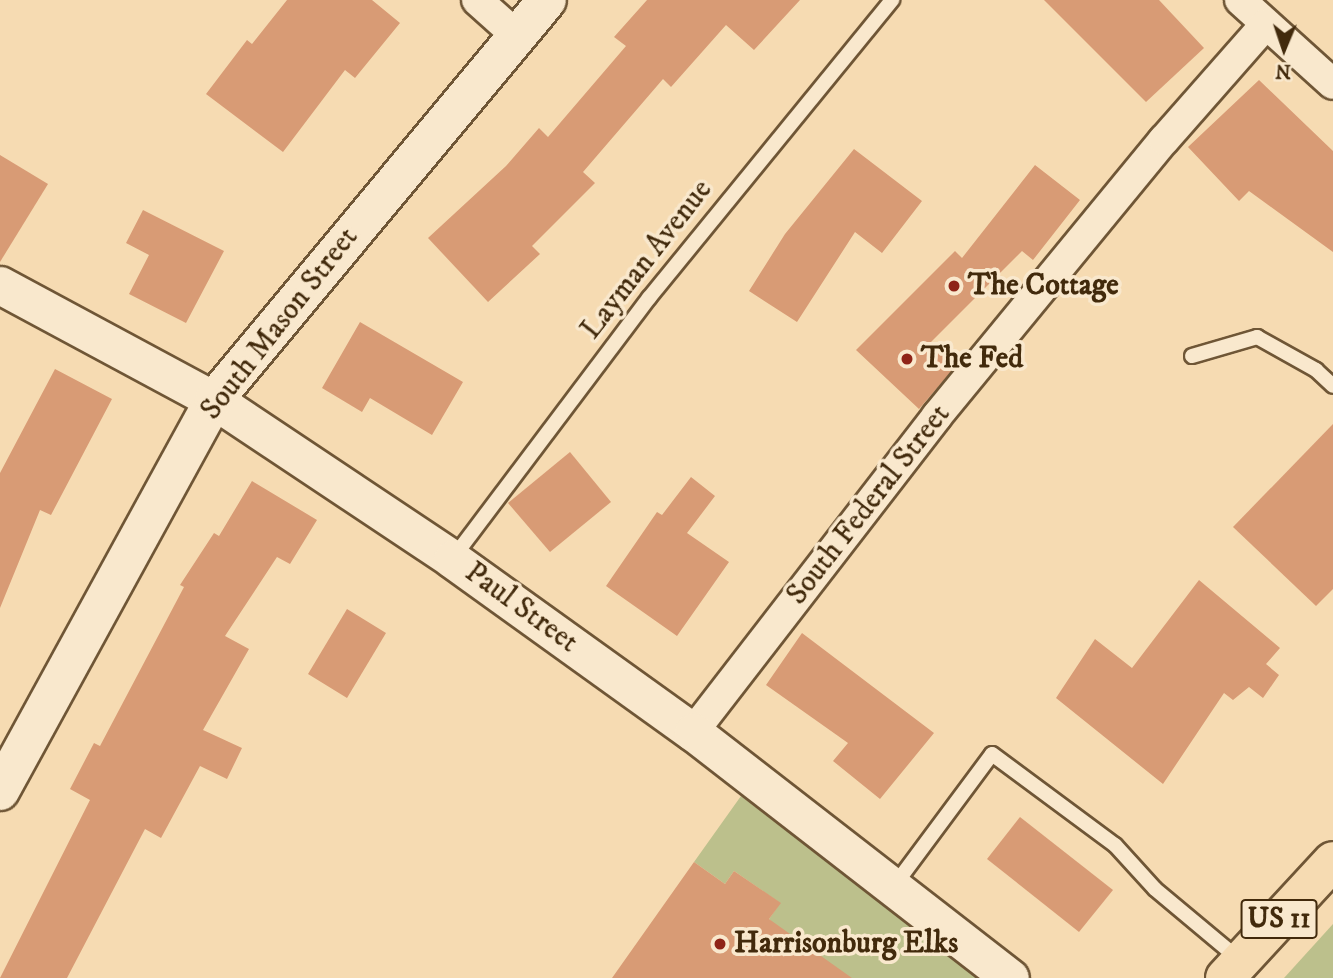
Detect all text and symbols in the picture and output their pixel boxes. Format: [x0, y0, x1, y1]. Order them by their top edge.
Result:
north arrow [1249, 14, 1319, 84]
text: N [1275, 59, 1291, 82]
street label: Layman Avenue [574, 173, 720, 347]
street label: South Mason Street [194, 221, 366, 427]
place label: The Cottage [968, 268, 1119, 304]
marker: The Cottage [946, 278, 962, 294]
place label: The Fed [921, 341, 1023, 377]
marker: The Fed [899, 351, 915, 367]
street label: South Federal Street [780, 398, 958, 612]
street label: Paul Street [457, 555, 585, 661]
road number: US 11 [1240, 894, 1318, 944]
place label: Harrisonburg Elks [734, 926, 958, 962]
marker: Harrisonburg Elks [712, 936, 728, 952]

